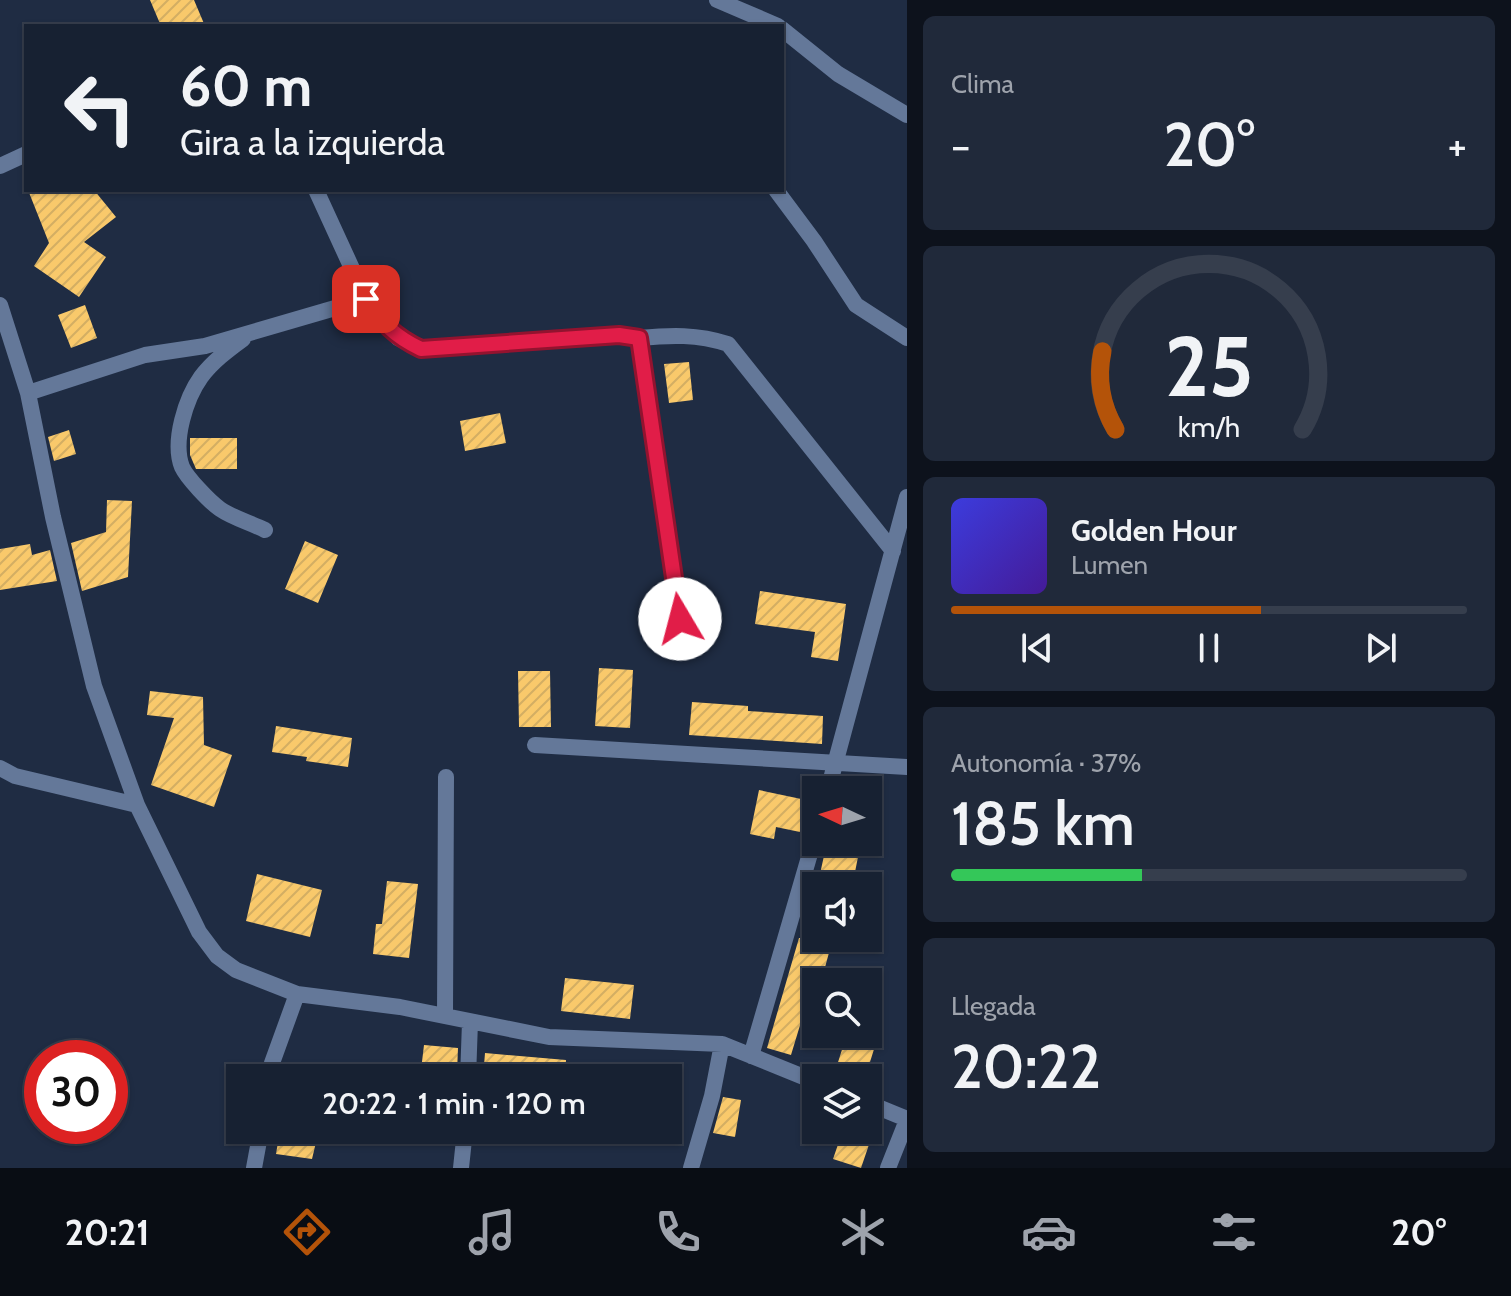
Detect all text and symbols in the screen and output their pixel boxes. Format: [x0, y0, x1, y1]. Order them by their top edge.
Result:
text: 60 m [180, 52, 312, 120]
icon: left [48, 56, 152, 160]
text: Clima [951, 68, 1014, 100]
text: 20° [1163, 108, 1255, 181]
text: − [951, 119, 970, 172]
text: + [1448, 119, 1467, 172]
text: Gira a la izquierda [180, 120, 445, 164]
pin [332, 265, 400, 333]
icon: arrive [344, 277, 388, 321]
text: 25 [1165, 315, 1253, 416]
text: km/h [1178, 409, 1240, 444]
text: Golden Hour [1071, 512, 1237, 549]
text: Lumen [1071, 549, 1148, 581]
position arrow [638, 577, 722, 661]
icon: previous [1015, 626, 1059, 670]
icon: pause [1187, 626, 1231, 670]
icon: next [1359, 626, 1403, 670]
text: Autonomía · 37% [951, 747, 1141, 779]
north arrow [802, 776, 882, 856]
map controls [802, 776, 882, 1144]
text: 185 km [951, 787, 1135, 860]
button: sound [802, 872, 882, 952]
button: search [802, 968, 882, 1048]
text: Llegada [951, 990, 1036, 1022]
text: 20:22 [951, 1030, 1101, 1103]
speed limit sign: 30 [24, 1040, 128, 1144]
button: layers [802, 1064, 882, 1144]
text: 20:22 · 1 min · 120 m [322, 1085, 586, 1122]
icon: directions [279, 1204, 335, 1260]
icon: music [464, 1204, 520, 1260]
icon: phone [650, 1204, 706, 1260]
icon: climate [835, 1204, 891, 1260]
icon: car [1021, 1204, 1077, 1260]
icon: filters [1206, 1204, 1262, 1260]
text: 20:21 [65, 1210, 149, 1254]
text: 20° [1391, 1210, 1446, 1254]

